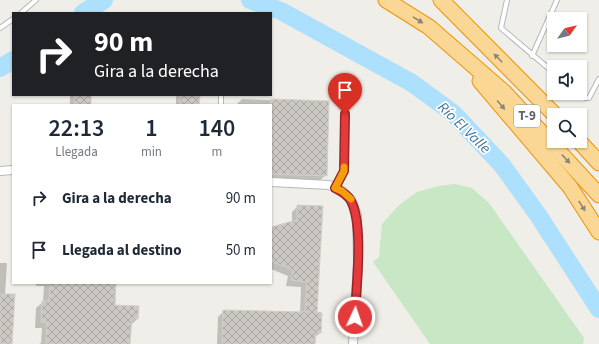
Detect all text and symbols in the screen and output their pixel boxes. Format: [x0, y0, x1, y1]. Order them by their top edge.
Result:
north arrow [547, 12, 587, 52]
map controls [547, 12, 587, 148]
one-way arrow [413, 16, 423, 24]
text: 90 m [94, 22, 153, 62]
icon: right [28, 28, 80, 80]
one-way arrow [493, 53, 503, 62]
text: Gira a la derecha [94, 59, 219, 84]
button: sound [547, 60, 587, 100]
pin [328, 73, 362, 114]
icon: arrive [334, 79, 356, 101]
water label: Río El Valle [433, 97, 495, 159]
one-way arrow [496, 100, 505, 111]
road number: T-9 [514, 105, 540, 127]
button: search [547, 108, 587, 148]
text: 22:13 [49, 111, 104, 146]
text: 1 [145, 111, 158, 146]
text: 140 [199, 111, 235, 146]
text: Llegada [55, 143, 98, 161]
text: min [141, 143, 162, 161]
text: m [212, 143, 222, 161]
one-way arrow [561, 154, 571, 164]
icon: right [28, 187, 50, 209]
text: Gira a la derecha [62, 188, 172, 209]
text: 90 m [226, 188, 256, 209]
one-way arrow [578, 201, 586, 212]
icon: arrive [28, 239, 50, 261]
text: Llegada al destino [62, 240, 182, 261]
text: 50 m [226, 240, 256, 261]
position arrow [334, 296, 376, 338]

